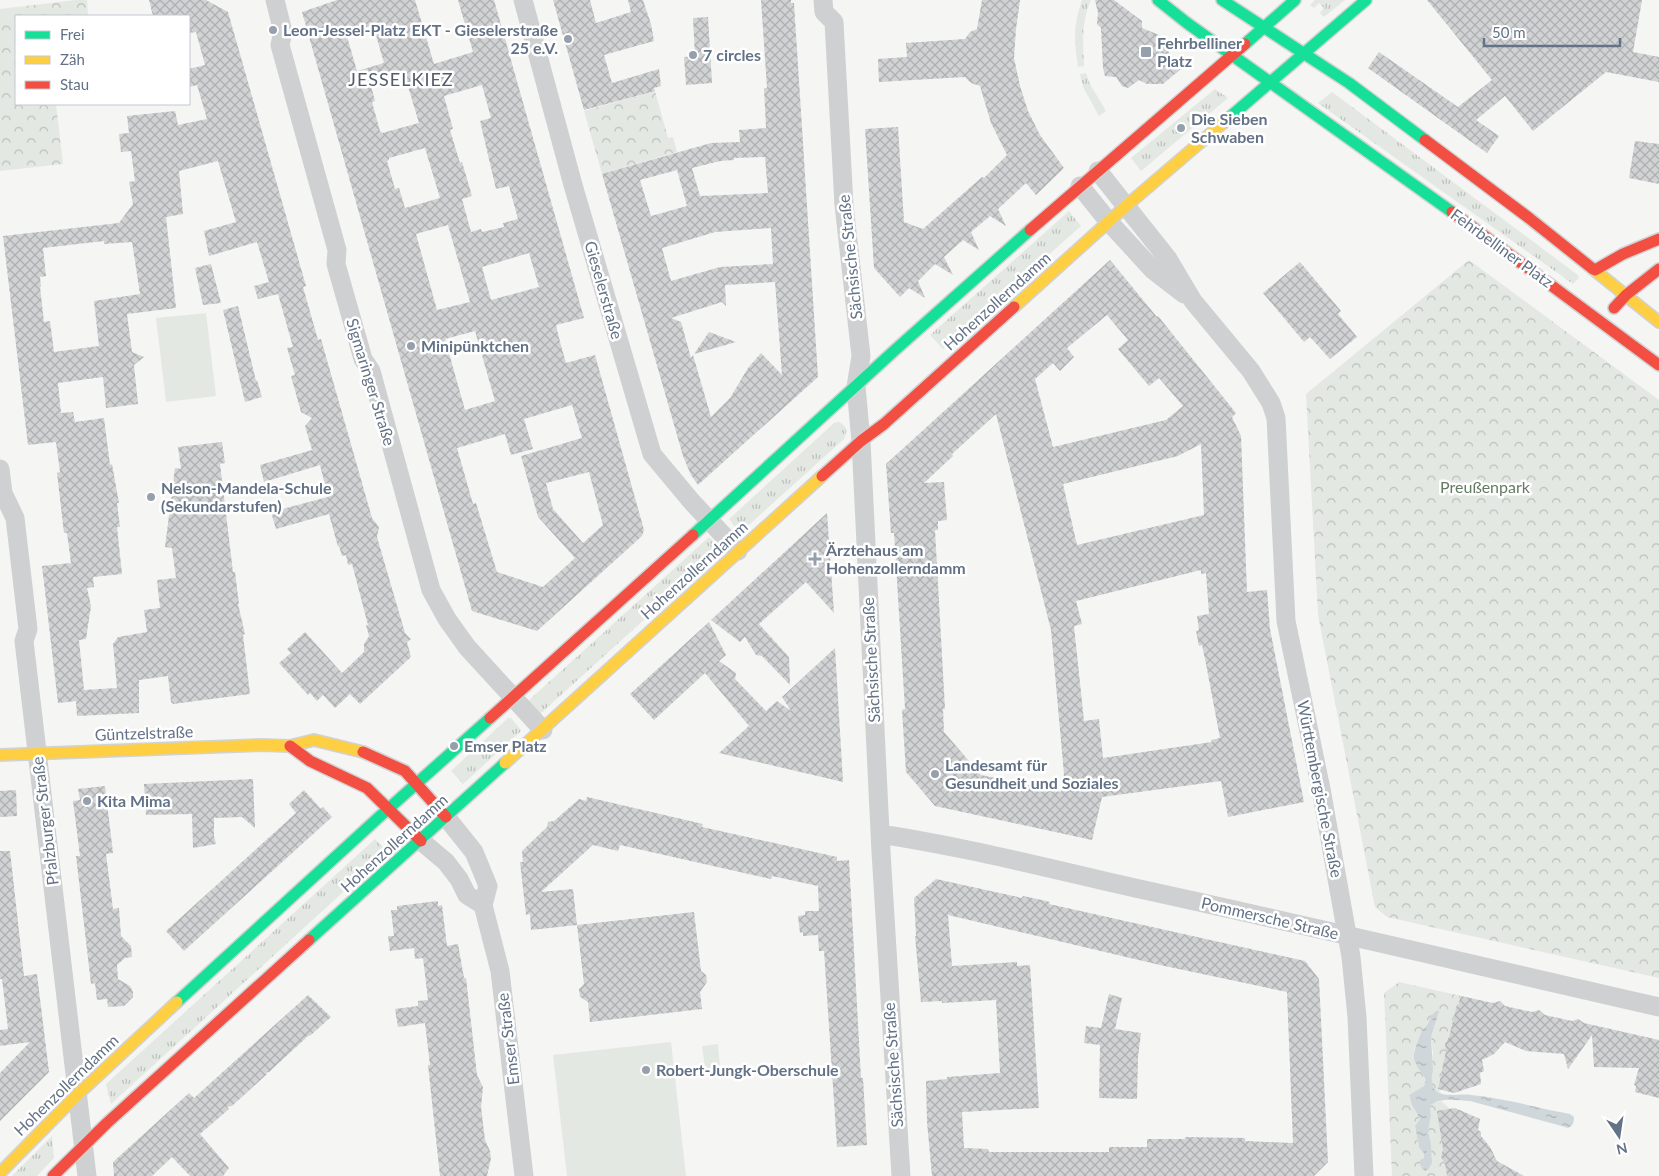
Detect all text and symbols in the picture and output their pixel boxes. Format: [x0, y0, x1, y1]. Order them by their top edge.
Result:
legend [15, 15, 190, 105]
scale bar [1484, 15, 1620, 47]
place label: Leon-Jessel-Platz [283, 20, 406, 39]
place label: EKT - Gieselerstraße 25 e.V. [412, 20, 558, 57]
text: 50 m [1492, 23, 1526, 41]
marker: Leon-Jessel-Platz [267, 24, 279, 36]
text: Frei [60, 25, 85, 43]
marker: EKT - Gieselerstraße 25 e.V. [562, 33, 574, 45]
place label: Fehrbelliner Platz [1157, 33, 1242, 70]
place label: 7 circles [703, 45, 761, 64]
marker: Fehrbelliner Platz [1139, 45, 1153, 59]
marker: 7 circles [687, 49, 699, 61]
text: Zäh [60, 50, 85, 68]
district label: JESSELKIEZ [348, 68, 454, 90]
text: Stau [60, 75, 89, 93]
place label: Die Sieben Schwaben [1191, 109, 1268, 146]
marker: Die Sieben Schwaben [1175, 122, 1187, 134]
street label: Sächsische Straße [834, 194, 866, 320]
street label: Fehrbelliner Platz [1448, 204, 1557, 291]
street label: Gieselerstraße [581, 239, 628, 341]
street label: Hohenzollerndamm [939, 248, 1054, 354]
street label: Sigmaringer Straße [343, 316, 400, 448]
place label: Minipünktchen [421, 336, 529, 355]
marker: Minipünktchen [405, 340, 417, 352]
park label: Preußenpark [1440, 477, 1531, 496]
place label: Nelson-Mandela-Schule (Sekundarstufen) [161, 478, 332, 515]
marker: Nelson-Mandela-Schule (Sekundarstufen) [145, 491, 157, 503]
street label: Hohenzollerndamm [636, 517, 751, 623]
place label: Ärztehaus am Hohenzollerndamm [825, 540, 966, 577]
marker: Ärztehaus am Hohenzollerndamm [808, 552, 822, 566]
street label: Sächsische Straße [858, 597, 883, 723]
street label: Württembergische Straße [1294, 699, 1347, 879]
street label: Güntzelstraße [94, 721, 193, 744]
place label: Emser Platz [464, 736, 547, 755]
marker: Emser Platz [448, 740, 460, 752]
place label: Landesamt für Gesundheit und Soziales [945, 755, 1119, 792]
street label: Pfalzburger Straße [27, 756, 62, 886]
marker: Landesamt für Gesundheit und Soziales [929, 768, 941, 780]
street label: Hohenzollerndamm [336, 790, 451, 896]
place label: Kita Mima [97, 791, 171, 810]
marker: Kita Mima [81, 795, 93, 807]
street label: Pommersche Straße [1200, 892, 1341, 943]
street label: Emser Straße [492, 992, 523, 1086]
street label: Sächsische Straße [879, 1002, 906, 1128]
street label: Hohenzollerndamm [10, 1030, 122, 1139]
place label: Robert-Jungk-Oberschule [656, 1060, 839, 1079]
marker: Robert-Jungk-Oberschule [640, 1064, 652, 1076]
north arrow [1594, 1111, 1644, 1161]
text: N [1615, 1140, 1629, 1159]

